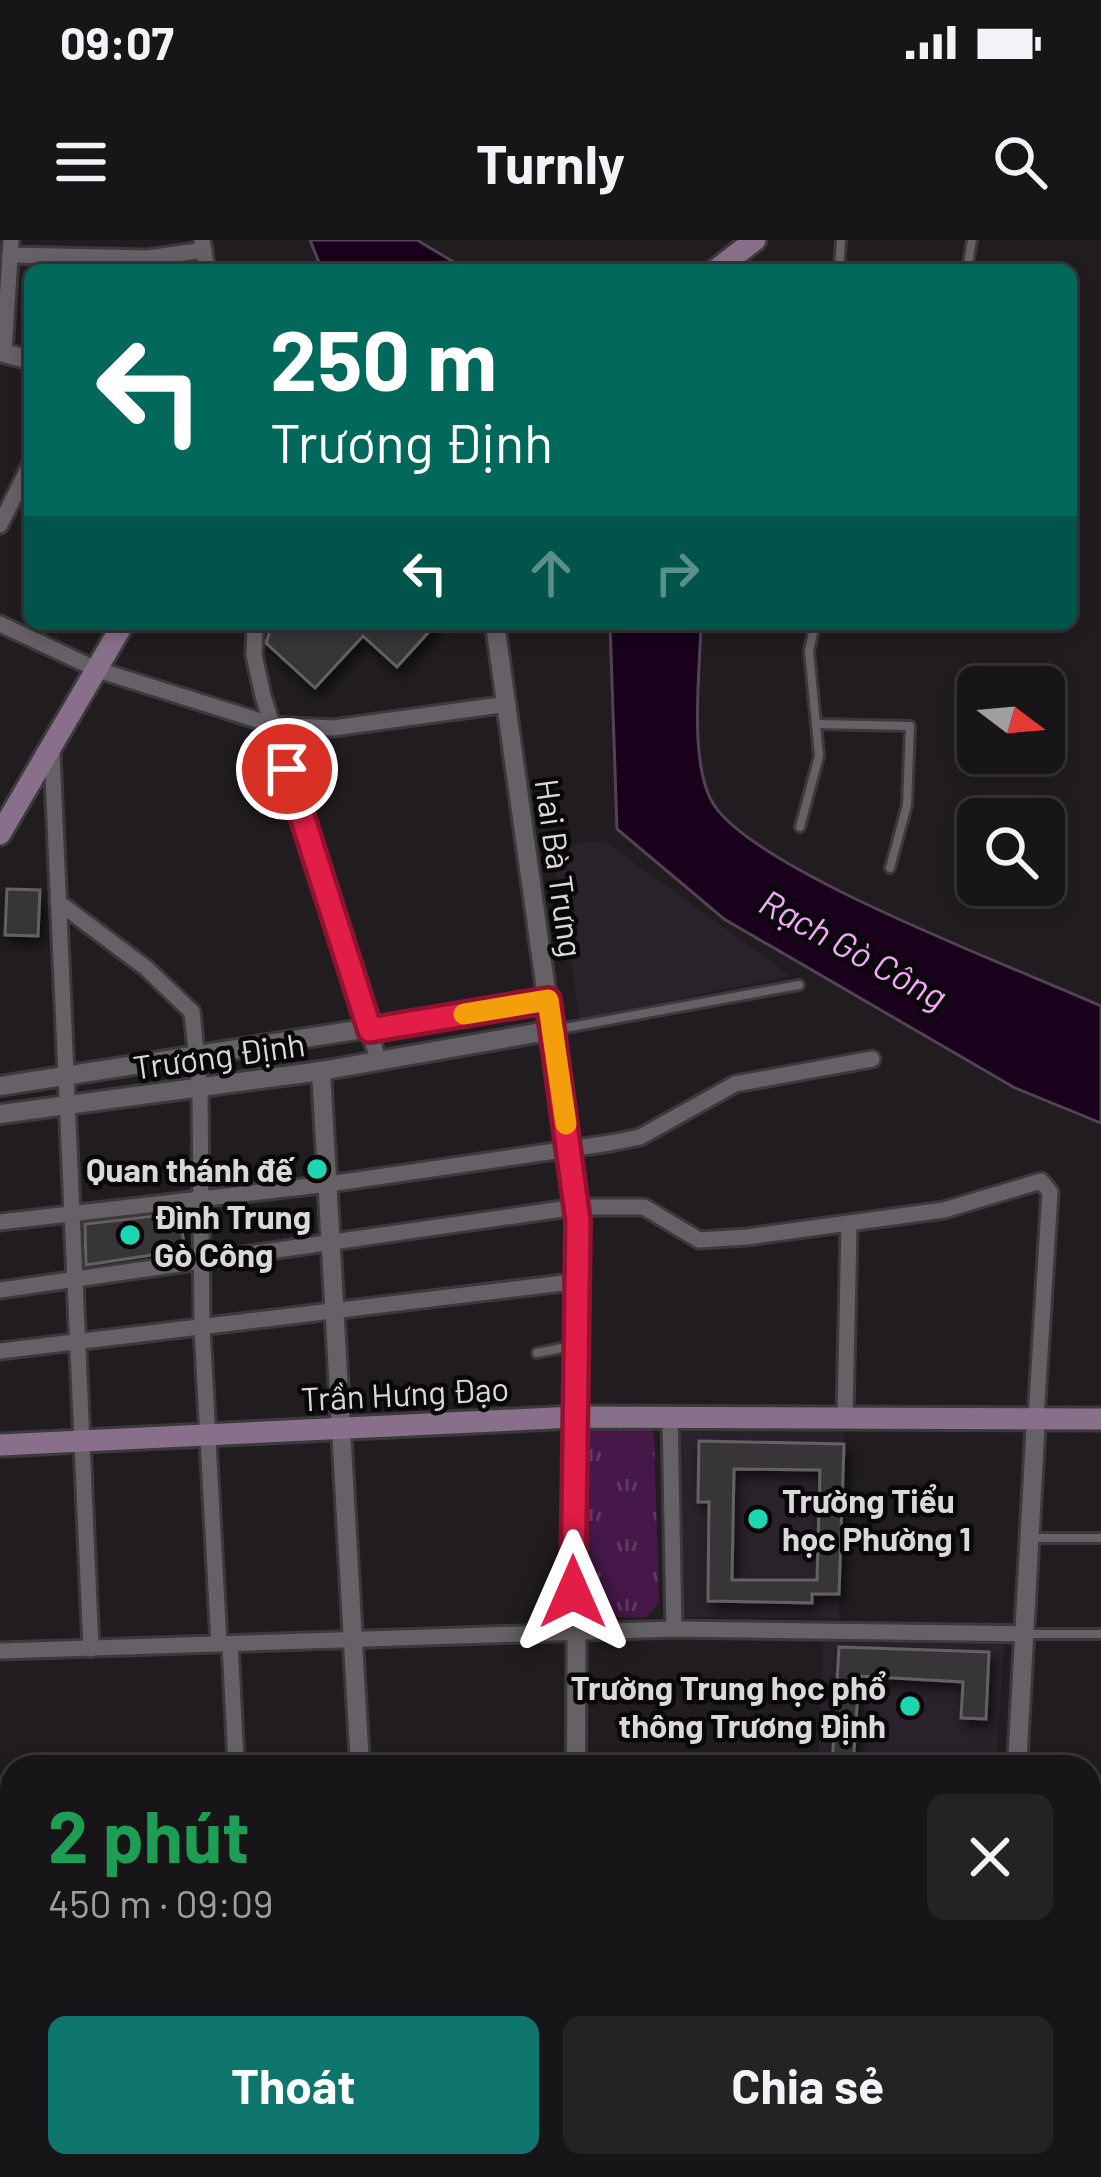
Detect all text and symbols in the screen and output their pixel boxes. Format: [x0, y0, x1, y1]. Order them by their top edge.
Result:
text: 09:07 [60, 15, 174, 69]
icon: menu [48, 129, 114, 195]
icon: search [987, 129, 1053, 195]
text: Turnly [476, 130, 625, 195]
text: 250 m [270, 307, 497, 408]
icon: left [72, 312, 228, 468]
text: Trương Định [270, 409, 553, 474]
icon: left [392, 540, 458, 606]
icon: ahead [518, 540, 584, 606]
icon: right [644, 540, 710, 606]
north arrow [957, 666, 1065, 774]
map controls [957, 666, 1065, 906]
pin [236, 718, 338, 820]
icon: arrive [254, 736, 320, 802]
street label: Hai Bà Trưng [528, 776, 592, 960]
button: search [957, 798, 1065, 906]
water label: Rạch Gò Công [753, 879, 955, 1017]
street label: Trương Định [131, 1023, 307, 1087]
place label: Quan thánh đế [86, 1149, 295, 1189]
marker: Quan thánh đế [304, 1156, 330, 1182]
place label: Đình Trung Gò Công [154, 1196, 311, 1274]
marker: Đình Trung Gò Công [117, 1222, 143, 1248]
street label: Trần Hưng Đạo [300, 1368, 510, 1418]
place label: Trường Tiểu học Phường 1 [782, 1480, 971, 1558]
marker: Trường Tiểu học Phường 1 [745, 1506, 771, 1532]
position arrow [510, 1529, 636, 1655]
place label: Trường Trung học phổ thông Trương Định [571, 1667, 886, 1745]
marker: Trường Trung học phổ thông Trương Định [897, 1693, 923, 1719]
text: 2 phút [48, 1791, 250, 1877]
button: close [927, 1794, 1053, 1920]
text: 450 m · 09:09 [48, 1879, 273, 1926]
button: Thoát [48, 2016, 539, 2154]
button: Chia sẻ [563, 2016, 1053, 2154]

